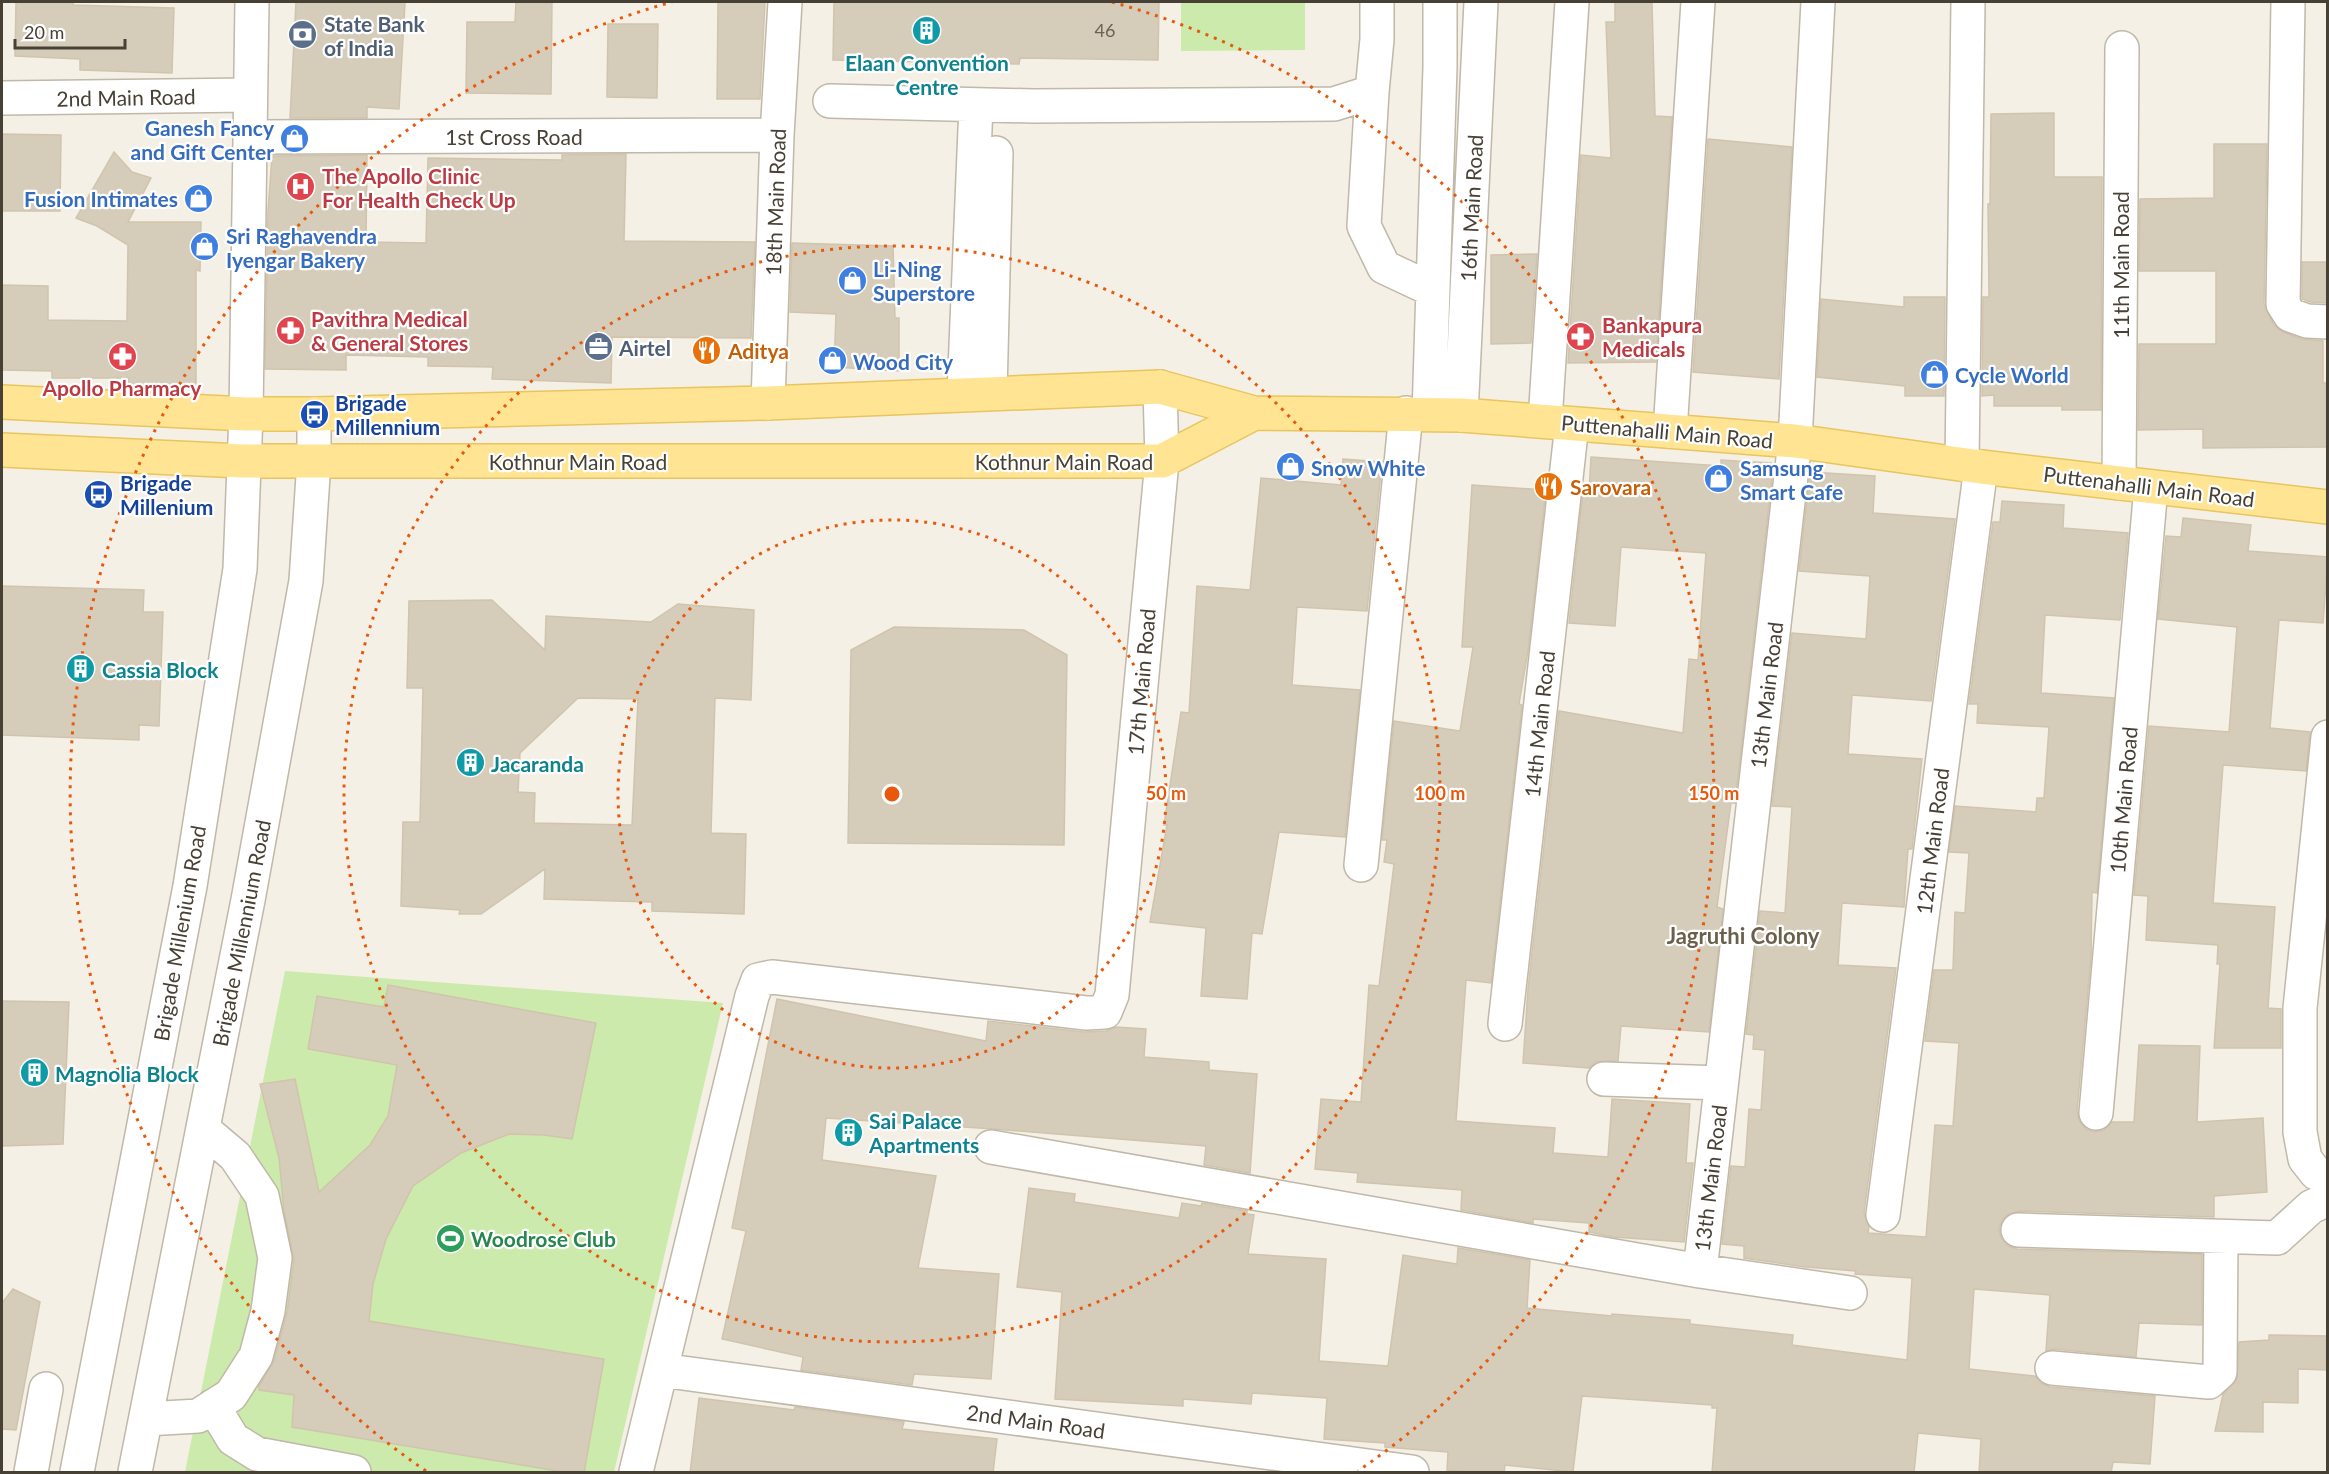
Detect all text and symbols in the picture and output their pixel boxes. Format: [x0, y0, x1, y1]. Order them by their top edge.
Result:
place label: State Bank of India [324, 11, 426, 60]
scale bar [15, 12, 124, 50]
building icon: Elaan Convention Centre [911, 15, 943, 47]
bank icon: State Bank of India [287, 19, 319, 51]
house number: 46 [1095, 19, 1115, 41]
text: 20 m [24, 21, 64, 43]
place label: Elaan Convention Centre [845, 50, 1009, 99]
street label: 2nd Main Road [56, 83, 196, 111]
place label: Ganesh Fancy and Gift Center [131, 115, 275, 164]
shop icon: Ganesh Fancy and Gift Center [279, 123, 311, 155]
street label: 1st Cross Road [445, 124, 583, 149]
street label: 18th Main Road [760, 128, 790, 276]
street label: 16th Main Road [1455, 134, 1487, 282]
place label: The Apollo Clinic For Health Check Up [322, 163, 516, 212]
hospital icon: The Apollo Clinic For Health Check Up [285, 171, 317, 203]
shop icon: Fusion Intimates [183, 182, 215, 214]
place label: Fusion Intimates [24, 186, 178, 211]
street label: 11th Main Road [2108, 191, 2133, 339]
place label: Sri Raghavendra Iyengar Bakery [226, 223, 377, 272]
shop icon: Sri Raghavendra Iyengar Bakery [189, 231, 221, 263]
place label: Li-Ning Superstore [873, 256, 975, 305]
shop icon: Li-Ning Superstore [836, 264, 868, 296]
place label: Pavithra Medical & General Stores [311, 306, 468, 355]
place label: Bankapura Medicals [1602, 312, 1702, 361]
pharmacy icon: Pavithra Medical & General Stores [274, 314, 306, 346]
pharmacy icon: Bankapura Medicals [1565, 320, 1597, 352]
office icon: Airtel [582, 331, 614, 363]
restaurant icon: Aditya [691, 334, 723, 366]
place label: Airtel [618, 335, 671, 360]
place label: Aditya [727, 338, 789, 363]
pharmacy icon: Apollo Pharmacy [106, 340, 138, 372]
shop icon: Wood City [816, 345, 848, 377]
place label: Wood City [853, 349, 954, 374]
shop icon: Cycle World [1918, 358, 1950, 390]
place label: Cycle World [1955, 362, 2069, 387]
place label: Apollo Pharmacy [42, 375, 202, 400]
place label: Brigade Millennium [335, 390, 440, 439]
bus stop icon: Brigade Millennium [298, 398, 330, 430]
street label: Puttenahalli Main Road [1560, 409, 1774, 453]
street label: Kothnur Main Road [489, 449, 667, 474]
street label: Kothnur Main Road [975, 449, 1153, 474]
shop icon: Snow White [1274, 451, 1306, 483]
place label: Snow White [1311, 455, 1425, 480]
place label: Samsung Smart Cafe [1740, 455, 1843, 504]
street label: Puttenahalli Main Road [2042, 461, 2256, 511]
shop icon: Samsung Smart Cafe [1703, 463, 1735, 495]
place label: Brigade Millenium [120, 470, 213, 519]
restaurant icon: Sarovara [1533, 470, 1565, 502]
place label: Sarovara [1570, 474, 1651, 499]
bus stop icon: Brigade Millenium [83, 478, 115, 510]
street label: 17th Main Road [1122, 608, 1160, 756]
street label: 13th Main Road [1745, 620, 1787, 770]
street label: 14th Main Road [1519, 649, 1559, 799]
building icon: Cassia Block [65, 653, 97, 685]
place label: Cassia Block [102, 657, 219, 682]
street label: 10th Main Road [2104, 726, 2142, 874]
building icon: Jacaranda [454, 747, 486, 779]
place label: Jacaranda [491, 751, 584, 776]
street label: 12th Main Road [1911, 766, 1953, 916]
text: 50 m [1146, 782, 1186, 804]
text: 100 m [1415, 782, 1465, 804]
text: 150 m [1689, 782, 1739, 804]
centre of rings [882, 784, 902, 804]
street label: Brigade Millennium Road [207, 818, 275, 1048]
street label: Brigade Millenium Road [148, 823, 210, 1043]
district label: Jagruthi Colony [1667, 922, 1820, 949]
building icon: Magnolia Block [18, 1057, 50, 1089]
place label: Magnolia Block [55, 1061, 200, 1086]
street label: 13th Main Road [1689, 1103, 1731, 1253]
place label: Sai Palace Apartments [868, 1108, 979, 1157]
building icon: Sai Palace Apartments [832, 1116, 864, 1148]
sports icon: Woodrose Club [434, 1222, 466, 1254]
place label: Woodrose Club [471, 1226, 616, 1251]
street label: 2nd Main Road [965, 1399, 1107, 1443]

